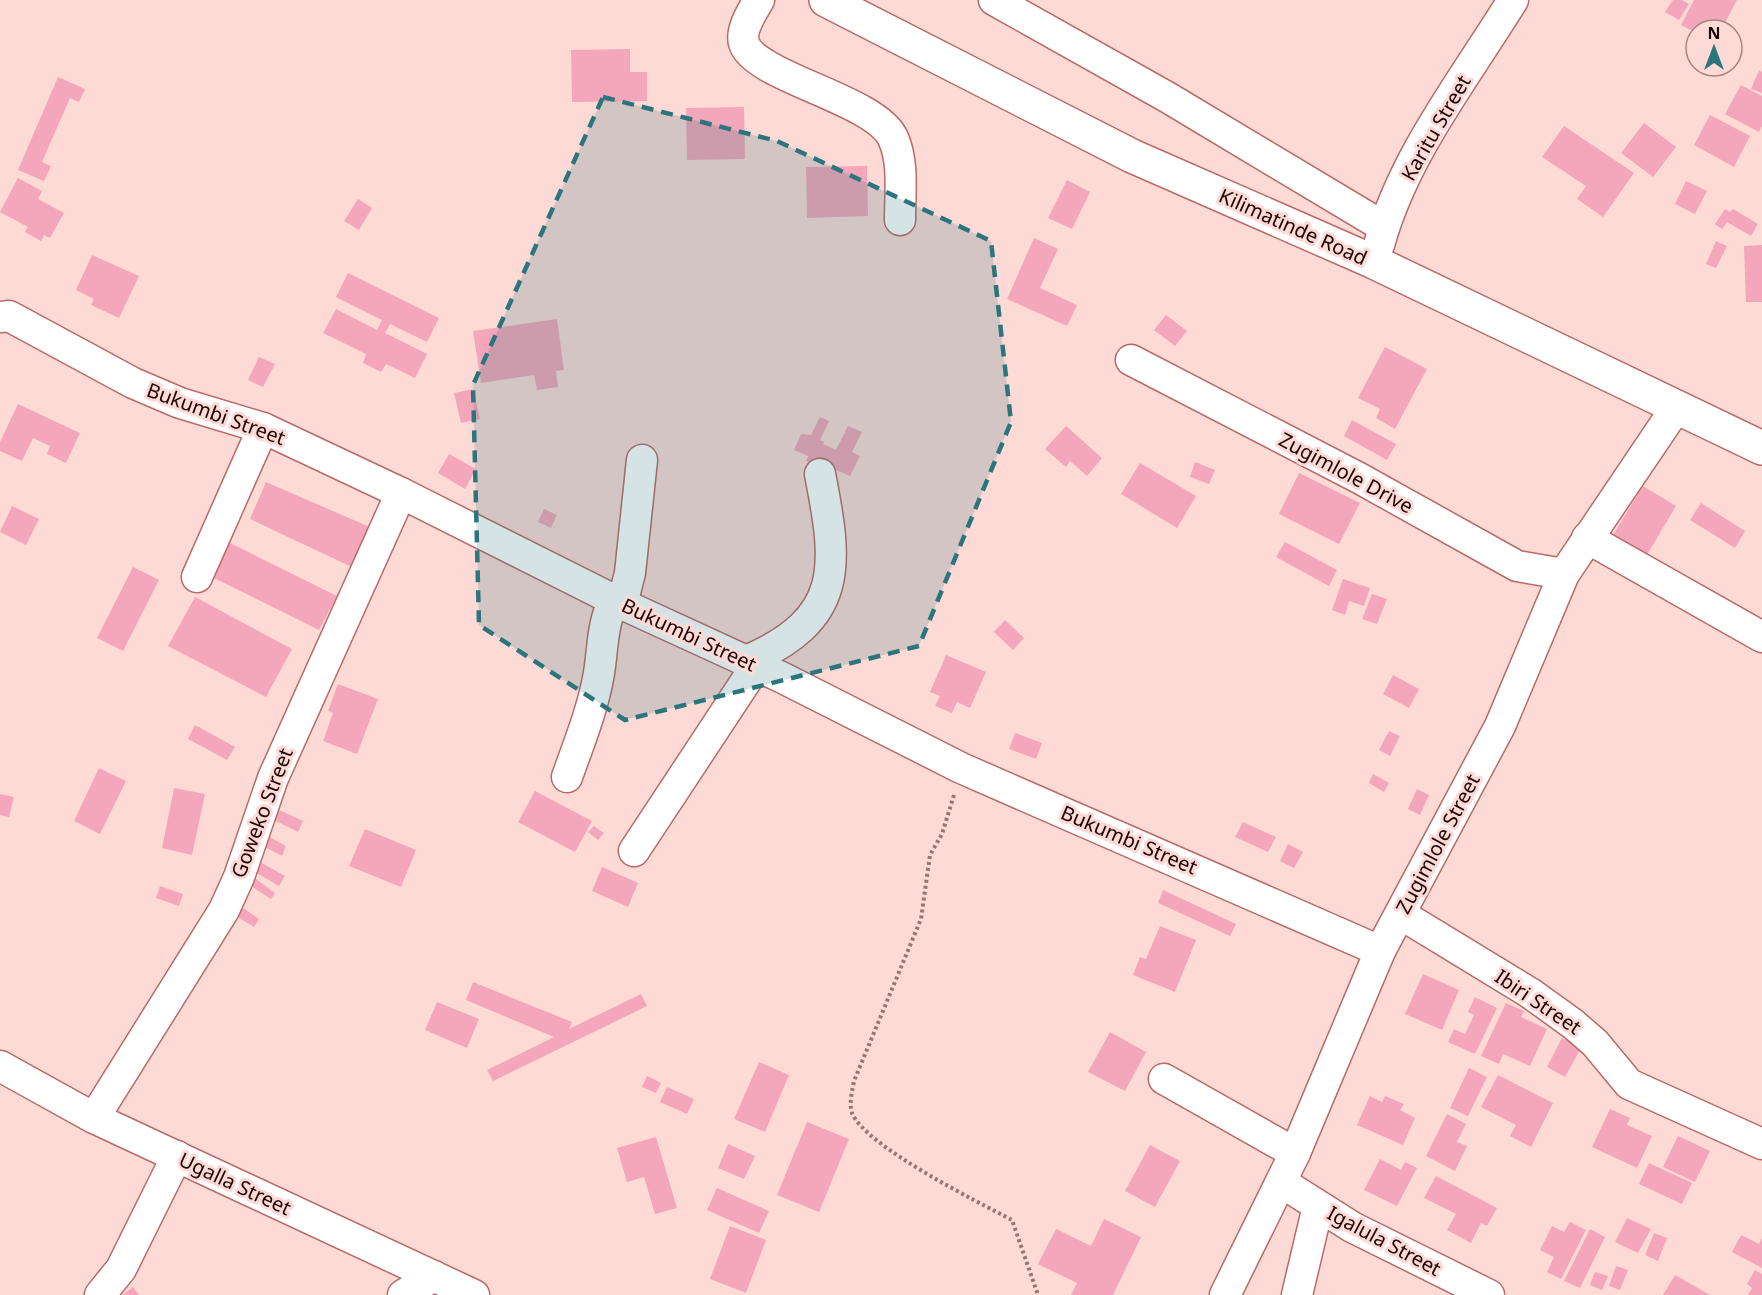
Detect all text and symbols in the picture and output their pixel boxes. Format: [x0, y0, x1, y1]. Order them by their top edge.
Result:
north arrow [1684, 18, 1744, 78]
text: N [1707, 22, 1721, 44]
street label: Karitu Street [1394, 70, 1477, 185]
street label: Kilimatinde Road [1215, 182, 1371, 271]
street label: Bukumbi Street [143, 376, 289, 451]
street label: Zugimlole Drive [1274, 426, 1418, 519]
street label: Bukumbi Street [618, 592, 761, 678]
street label: Goweko Street [224, 744, 299, 882]
street label: Zugimlole Street [1389, 769, 1486, 918]
street label: Bukumbi Street [1057, 799, 1201, 880]
street label: Ibiri Street [1490, 963, 1587, 1040]
street label: Ugalla Street [175, 1146, 296, 1221]
street label: Igalula Street [1323, 1199, 1446, 1282]

